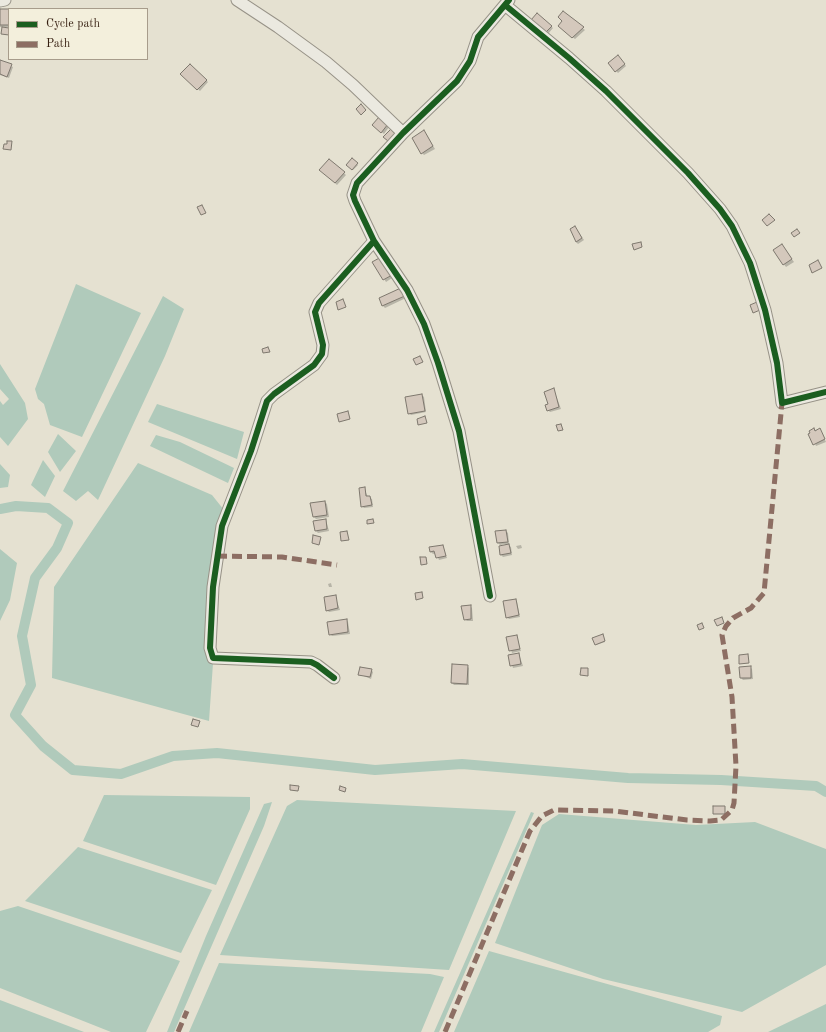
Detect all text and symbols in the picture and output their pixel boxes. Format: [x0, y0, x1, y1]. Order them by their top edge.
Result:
legend [8, 8, 148, 60]
text: Cycle path [46, 18, 100, 30]
text: Path [46, 38, 70, 50]

